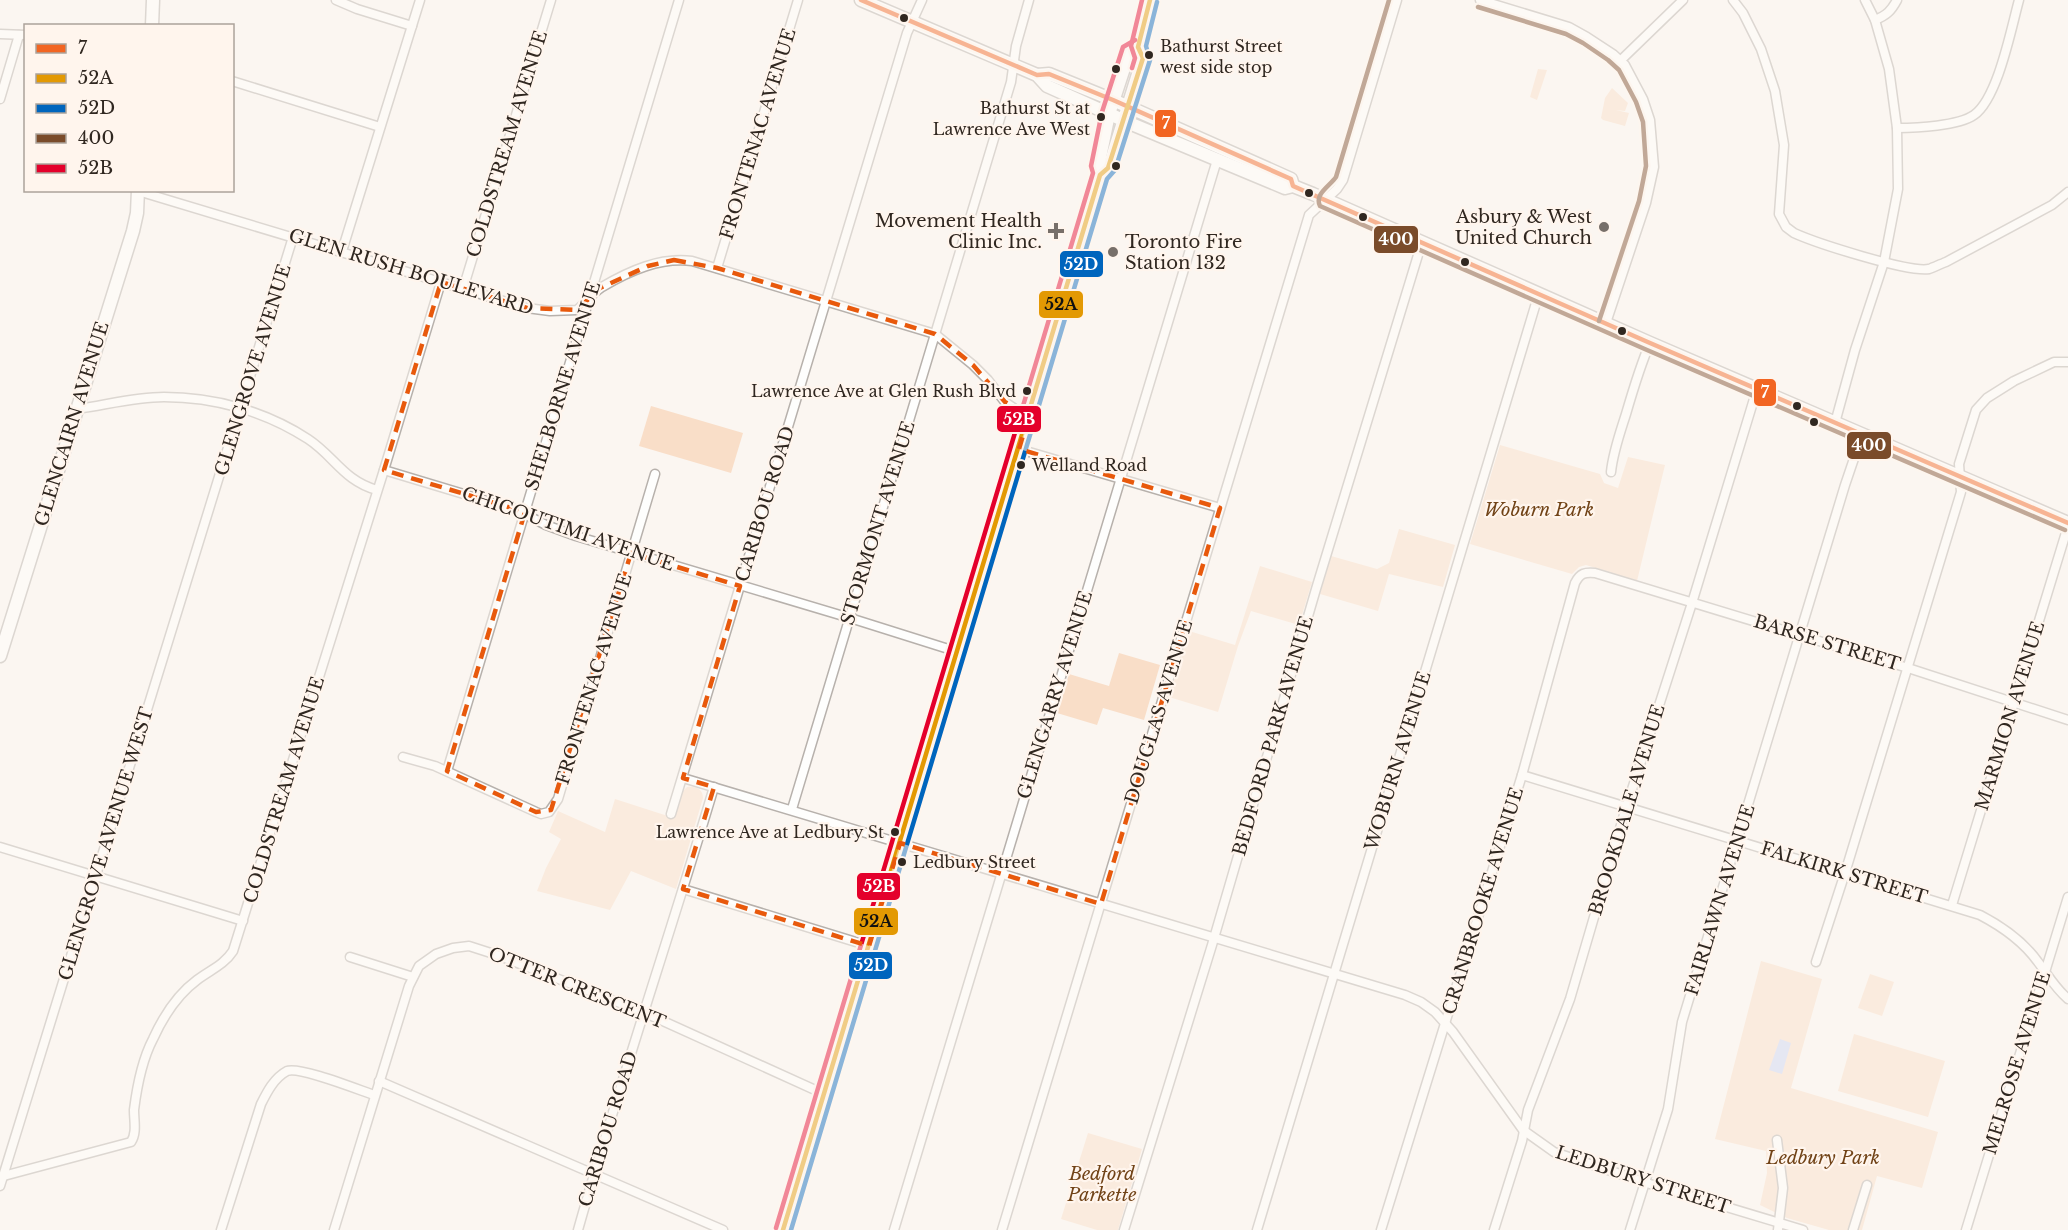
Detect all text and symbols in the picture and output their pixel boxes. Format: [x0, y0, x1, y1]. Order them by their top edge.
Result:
unlabelled marker [898, 12, 910, 24]
legend [24, 24, 234, 192]
street label: FRONTENAC AVENUE [715, 26, 801, 242]
street label: COLDSTREAM AVENUE [462, 28, 552, 260]
place label: Bathurst Street west side stop [1160, 36, 1283, 77]
text: 7 [78, 37, 88, 59]
marker: Bathurst Street west side stop [1143, 49, 1155, 61]
unlabelled marker [1110, 63, 1122, 75]
text: 52A [78, 67, 114, 89]
text: 52D [78, 97, 115, 119]
place label: Bathurst St at Lawrence Ave West [933, 98, 1090, 139]
line badge: 7 [1154, 109, 1177, 138]
marker: Bathurst St at Lawrence Ave West [1095, 111, 1107, 123]
text: 7 [1162, 113, 1171, 133]
text: 400 [78, 127, 114, 149]
text: 52B [78, 157, 113, 179]
unlabelled marker [1110, 160, 1122, 172]
unlabelled marker [1303, 187, 1315, 199]
place label: Asbury & West United Church [1455, 206, 1592, 249]
place label: Movement Health Clinic Inc. [875, 210, 1042, 253]
unlabelled marker [1357, 211, 1369, 223]
marker: Asbury & West United Church [1597, 220, 1611, 234]
marker: Movement Health Clinic Inc. [1047, 222, 1065, 240]
street label: GLEN RUSH BOULEVARD [286, 224, 536, 320]
line badge: 400 [1373, 225, 1419, 254]
text: 400 [1379, 229, 1413, 249]
place label: Toronto Fire Station 132 [1125, 231, 1242, 274]
marker: Toronto Fire Station 132 [1106, 245, 1120, 259]
line badge: 52D [1059, 250, 1104, 278]
text: 52D [1064, 254, 1098, 274]
unlabelled marker [1459, 256, 1471, 268]
street label: GLENGROVE AVENUE [210, 262, 296, 478]
street label: SHELBORNE AVENUE [521, 279, 605, 493]
line badge: 52A [1038, 290, 1084, 319]
text: 52A [1045, 294, 1078, 314]
street label: GLENCAIRN AVENUE [30, 319, 114, 529]
unlabelled marker [1616, 325, 1628, 337]
line badge: 7 [1753, 378, 1777, 407]
place label: Lawrence Ave at Glen Rush Blvd [751, 381, 1016, 401]
text: 7 [1761, 382, 1770, 402]
marker: Lawrence Ave at Glen Rush Blvd [1021, 385, 1033, 397]
unlabelled marker [1791, 400, 1803, 412]
line badge: 52B [996, 405, 1042, 433]
text: 52B [1003, 409, 1036, 429]
unlabelled marker [1808, 416, 1820, 428]
street label: STORMONT AVENUE [836, 418, 920, 628]
street label: CARIBOU ROAD [731, 424, 799, 584]
line badge: 400 [1846, 431, 1892, 460]
text: 400 [1852, 435, 1886, 455]
place label: Welland Road [1031, 455, 1147, 475]
marker: Welland Road [1015, 459, 1027, 471]
street label: CHICOUTIMI AVENUE [459, 482, 677, 576]
park label: Woburn Park [1484, 499, 1594, 521]
street label: FRONTENAC AVENUE [551, 571, 637, 787]
street label: GLENGARRY AVENUE [1013, 588, 1097, 802]
street label: BARSE STREET [1751, 610, 1904, 676]
street label: BEDFORD PARK AVENUE [1228, 614, 1318, 858]
street label: DOUGLAS AVENUE [1121, 617, 1197, 807]
street label: MARMION AVENUE [1971, 619, 2049, 813]
street label: WOBURN AVENUE [1360, 669, 1436, 854]
street label: COLDSTREAM AVENUE [239, 674, 329, 906]
street label: BROOKDALE AVENUE [1584, 702, 1670, 918]
street label: GLENGROVE AVENUE WEST [54, 704, 158, 983]
street label: CRANBROOKE AVENUE [1438, 785, 1528, 1017]
street label: FAIRLAWN AVENUE [1680, 802, 1760, 998]
place label: Lawrence Ave at Ledbury St [656, 822, 884, 842]
marker: Lawrence Ave at Ledbury St [889, 826, 901, 838]
street label: FALKIRK STREET [1758, 837, 1930, 909]
place label: Ledbury Street [913, 852, 1036, 872]
marker: Ledbury Street [896, 856, 908, 868]
line badge: 52B [856, 872, 901, 901]
text: 52B [863, 876, 896, 896]
line badge: 52A [853, 907, 899, 936]
text: 52A [860, 911, 893, 931]
street label: OTTER CRESCENT [485, 942, 669, 1034]
line badge: 52D [848, 951, 893, 980]
text: 52D [854, 955, 888, 975]
street label: MELROSE AVENUE [1979, 969, 2055, 1157]
street label: CARIBOU ROAD [574, 1049, 642, 1209]
street label: LEDBURY STREET [1553, 1141, 1734, 1219]
park label: Ledbury Park [1765, 1147, 1880, 1169]
park label: Bedford Parkette [1067, 1163, 1136, 1206]

